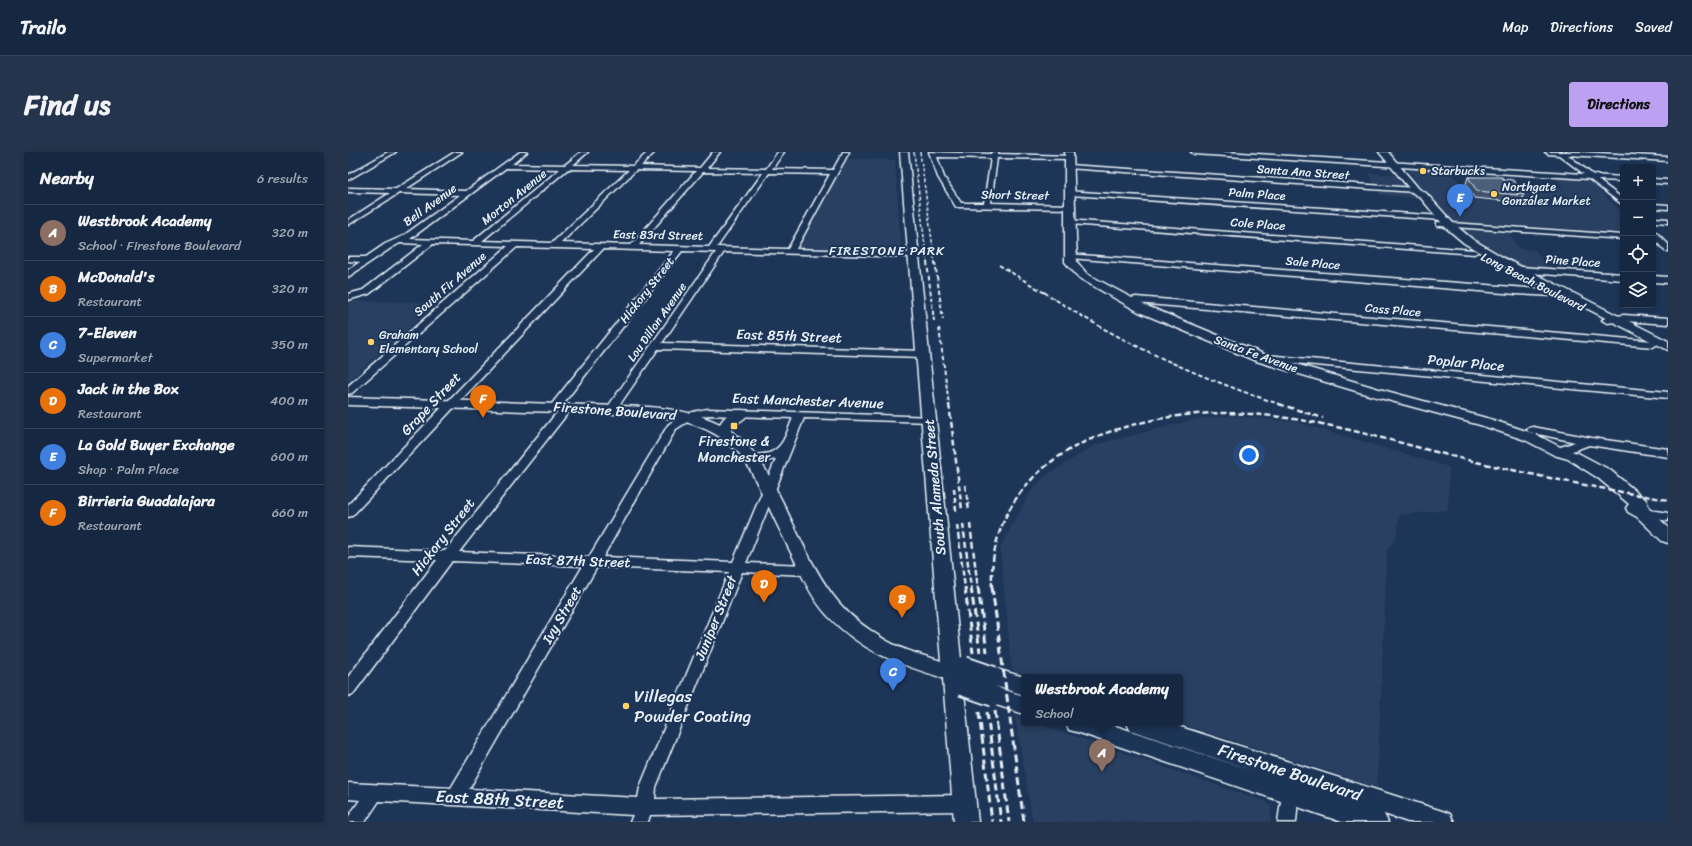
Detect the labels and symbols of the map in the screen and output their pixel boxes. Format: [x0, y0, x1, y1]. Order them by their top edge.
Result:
street label: Santa Ana Street [1256, 158, 1351, 186]
place label: Starbucks [1431, 160, 1485, 182]
street label: Morton Avenue [476, 163, 552, 231]
marker: Starbucks [1418, 166, 1428, 176]
place label: Northgate González Market [1502, 176, 1591, 212]
street label: Bell Avenue [398, 178, 462, 232]
street label: Palm Place [1228, 181, 1287, 207]
street label: Short Street [981, 183, 1050, 207]
pin: E [1447, 184, 1473, 217]
marker: Northgate González Market [1489, 189, 1499, 199]
street label: Cole Place [1230, 211, 1286, 237]
street label: East 83rd Street [613, 223, 703, 247]
district label: FIRESTONE PARK [829, 239, 945, 262]
street label: South Fir Avenue [408, 246, 492, 322]
street label: Long Beach Boulevard [1477, 246, 1590, 318]
street label: Pine Place [1545, 248, 1601, 274]
street label: Sale Place [1285, 250, 1341, 276]
street label: Hickory Street [614, 252, 680, 328]
street label: Lou Dillon Avenue [621, 278, 693, 366]
street label: Cass Place [1364, 297, 1422, 323]
street label: East 85th Street [736, 322, 842, 350]
place label: Graham Elementary School [379, 324, 479, 360]
street label: Santa Fe Avenue [1211, 329, 1301, 379]
marker: Graham Elementary School [366, 337, 376, 347]
street label: Poplar Place [1427, 347, 1505, 379]
street label: Grape Street [395, 366, 467, 442]
pin: F [470, 385, 496, 418]
street label: East Manchester Avenue [732, 386, 884, 416]
street label: Firestone Boulevard [553, 394, 679, 428]
street label: South Alameda Street [917, 418, 953, 556]
marker: Firestone & Manchester [729, 421, 739, 431]
place label: Firestone & Manchester [698, 429, 772, 470]
your location [1239, 445, 1259, 465]
street label: Hickory Street [404, 493, 482, 581]
street label: East 87th Street [525, 547, 631, 575]
street label: Juniper Street [687, 570, 745, 665]
pin: D [751, 570, 777, 603]
street label: Ivy Street [535, 581, 589, 650]
pin: B [889, 585, 915, 618]
pin: C [880, 658, 906, 691]
place label: Villegas Powder Coating [634, 681, 751, 731]
marker: Villegas Powder Coating [621, 701, 631, 711]
street label: Firestone Boulevard [1214, 735, 1367, 810]
pin: A [1089, 739, 1115, 772]
street label: East 88th Street [435, 781, 565, 817]

